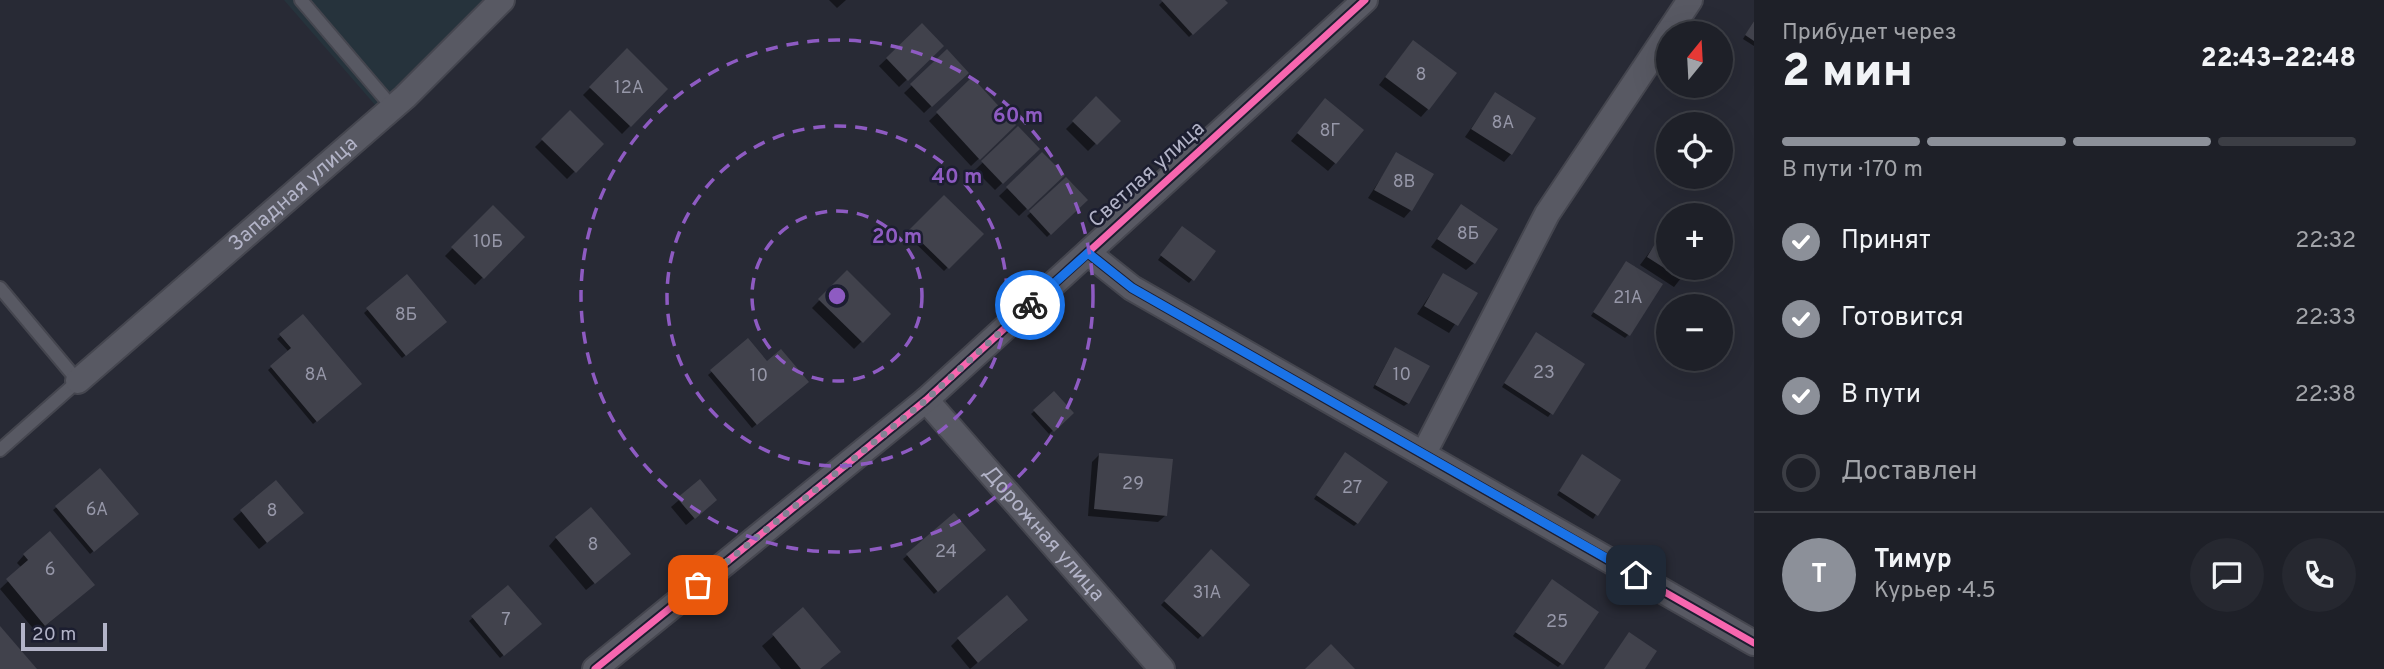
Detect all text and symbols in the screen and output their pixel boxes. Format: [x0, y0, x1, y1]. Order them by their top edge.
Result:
text: Прибудет через [1782, 19, 1957, 48]
north arrow [1656, 21, 1732, 98]
map controls [1656, 21, 1733, 371]
text: 22:43–22:48 [2201, 43, 2356, 76]
text: 2 мин [1782, 44, 1913, 103]
house number: 8 [1416, 64, 1427, 87]
house number: 12А [614, 77, 644, 100]
text: 60 m [993, 103, 1043, 130]
house number: 8А [1491, 112, 1515, 135]
button: locate [1656, 112, 1733, 189]
street label: Светлая улица [1083, 116, 1211, 234]
house number: 8Г [1319, 120, 1341, 143]
street label: Западная улица [223, 131, 364, 258]
text: В пути · 170 m [1782, 156, 1923, 185]
text: 40 m [932, 164, 982, 191]
house number: 8В [1393, 171, 1415, 194]
button: + [1656, 203, 1733, 280]
house number: 8Б [1457, 223, 1479, 246]
icon: check [1782, 223, 1820, 261]
text: 20 m [872, 224, 922, 251]
text: Принят [1841, 225, 1931, 258]
text: 22:32 [2295, 227, 2356, 256]
house number: 10Б [473, 231, 503, 254]
courier [995, 270, 1065, 340]
centre of rings [825, 284, 849, 308]
icon: bike [1011, 286, 1049, 324]
house number: 21А [1613, 287, 1643, 310]
button: − [1656, 294, 1733, 371]
icon: check [1782, 300, 1820, 338]
text: Готовится [1841, 302, 1964, 335]
house number: 8Б [395, 304, 417, 327]
text: 22:33 [2295, 304, 2356, 333]
house number: 23 [1533, 362, 1555, 385]
house number: 8А [304, 364, 328, 387]
house number: 10 [1393, 364, 1411, 387]
house number: 10 [750, 365, 768, 388]
icon: check [1782, 377, 1820, 415]
text: В пути [1841, 379, 1921, 412]
text: 22:38 [2295, 381, 2356, 410]
text: Доставлен [1841, 456, 1977, 489]
street label: Дорожная улица [976, 460, 1110, 607]
house number: 29 [1122, 473, 1144, 496]
house number: 27 [1342, 477, 1362, 500]
house number: 6А [86, 499, 108, 522]
house number: 8 [267, 500, 278, 523]
house number: 8 [588, 534, 599, 557]
button: chat [2190, 538, 2264, 612]
button: phone [2282, 538, 2356, 612]
house number: 24 [935, 541, 957, 564]
text: Тимур [1874, 544, 1952, 577]
pin [1606, 545, 1666, 605]
pin [668, 555, 728, 615]
icon: home [1617, 556, 1655, 594]
house number: 6 [45, 559, 55, 582]
text: Т [1811, 559, 1827, 592]
icon: bag [679, 566, 717, 604]
text: Курьер · 4.5 [1874, 577, 1996, 606]
house number: 31А [1192, 582, 1222, 605]
house number: 7 [501, 609, 511, 632]
house number: 25 [1546, 611, 1568, 634]
scale bar [21, 620, 107, 652]
text: 20 m [32, 623, 76, 647]

